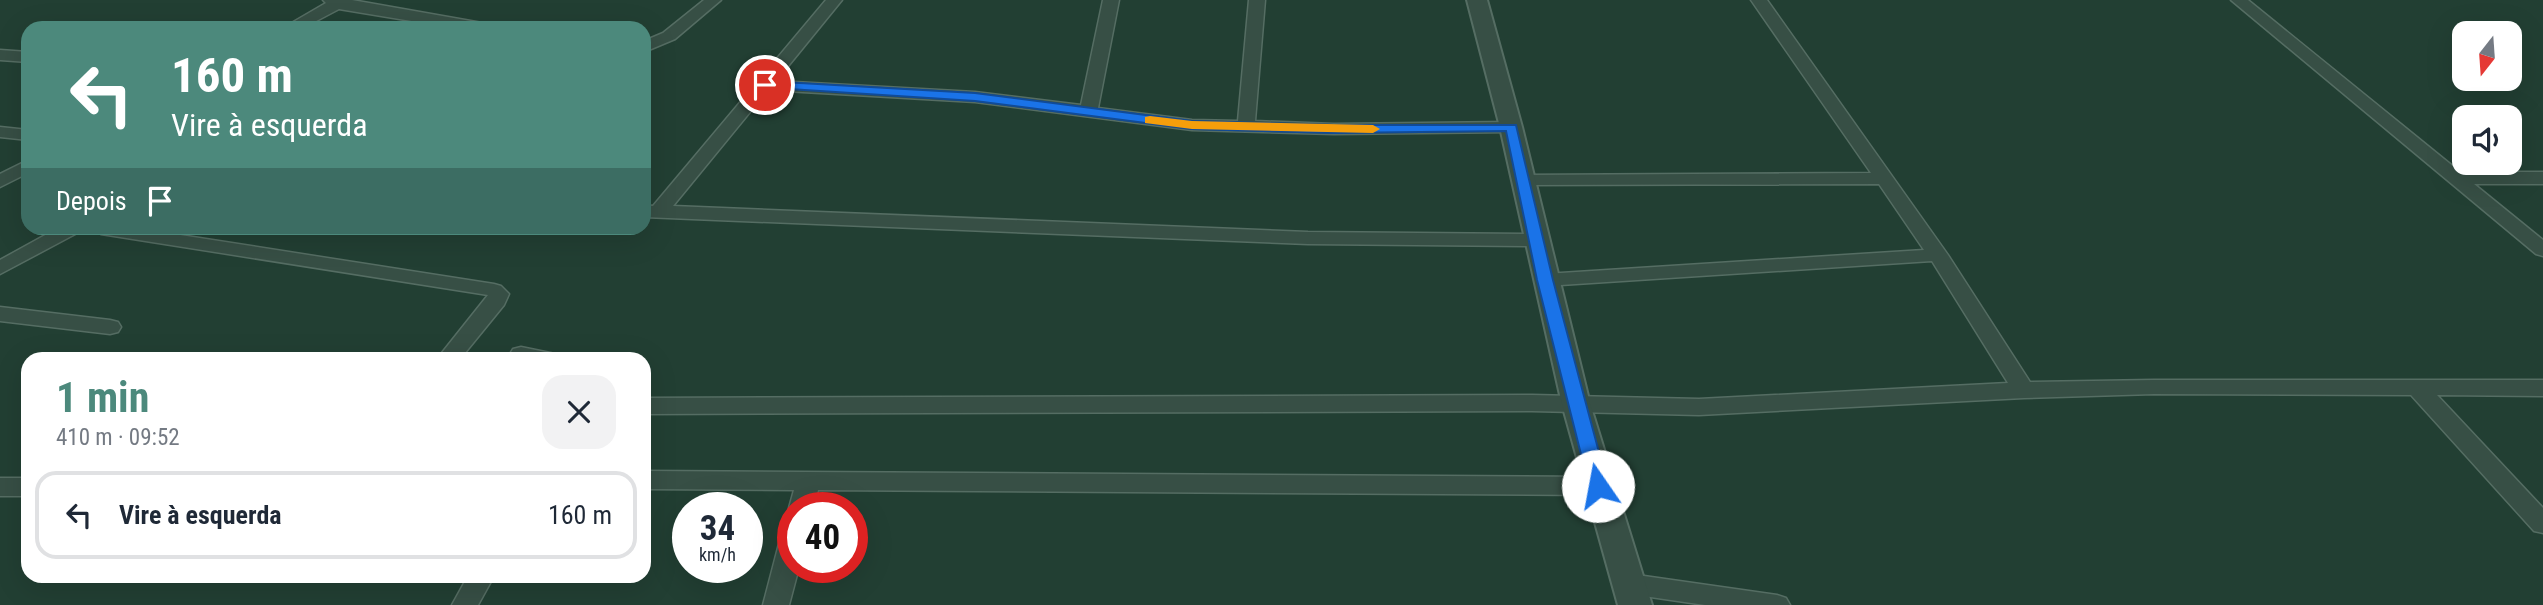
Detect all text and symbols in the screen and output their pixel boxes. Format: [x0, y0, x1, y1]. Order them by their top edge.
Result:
north arrow [2452, 21, 2522, 91]
map controls [2452, 21, 2522, 175]
text: 160 m [171, 47, 293, 104]
icon: left [56, 49, 147, 140]
pin [735, 55, 795, 115]
icon: arrive [746, 66, 784, 104]
button: sound [2452, 105, 2522, 175]
text: Vire à esquerda [171, 106, 367, 144]
icon: arrive [141, 182, 179, 220]
text: Depois [56, 186, 127, 216]
text: 1 min [56, 373, 149, 422]
button: close [542, 375, 616, 449]
text: 410 m · 09:52 [56, 424, 180, 451]
position arrow [1561, 449, 1635, 523]
speed limit sign: 40 [777, 492, 868, 583]
icon: left [60, 496, 98, 534]
text: Vire à esquerda [119, 500, 282, 530]
text: 160 m [548, 500, 612, 530]
text: 34 [700, 508, 735, 549]
text: km/h [699, 544, 736, 565]

